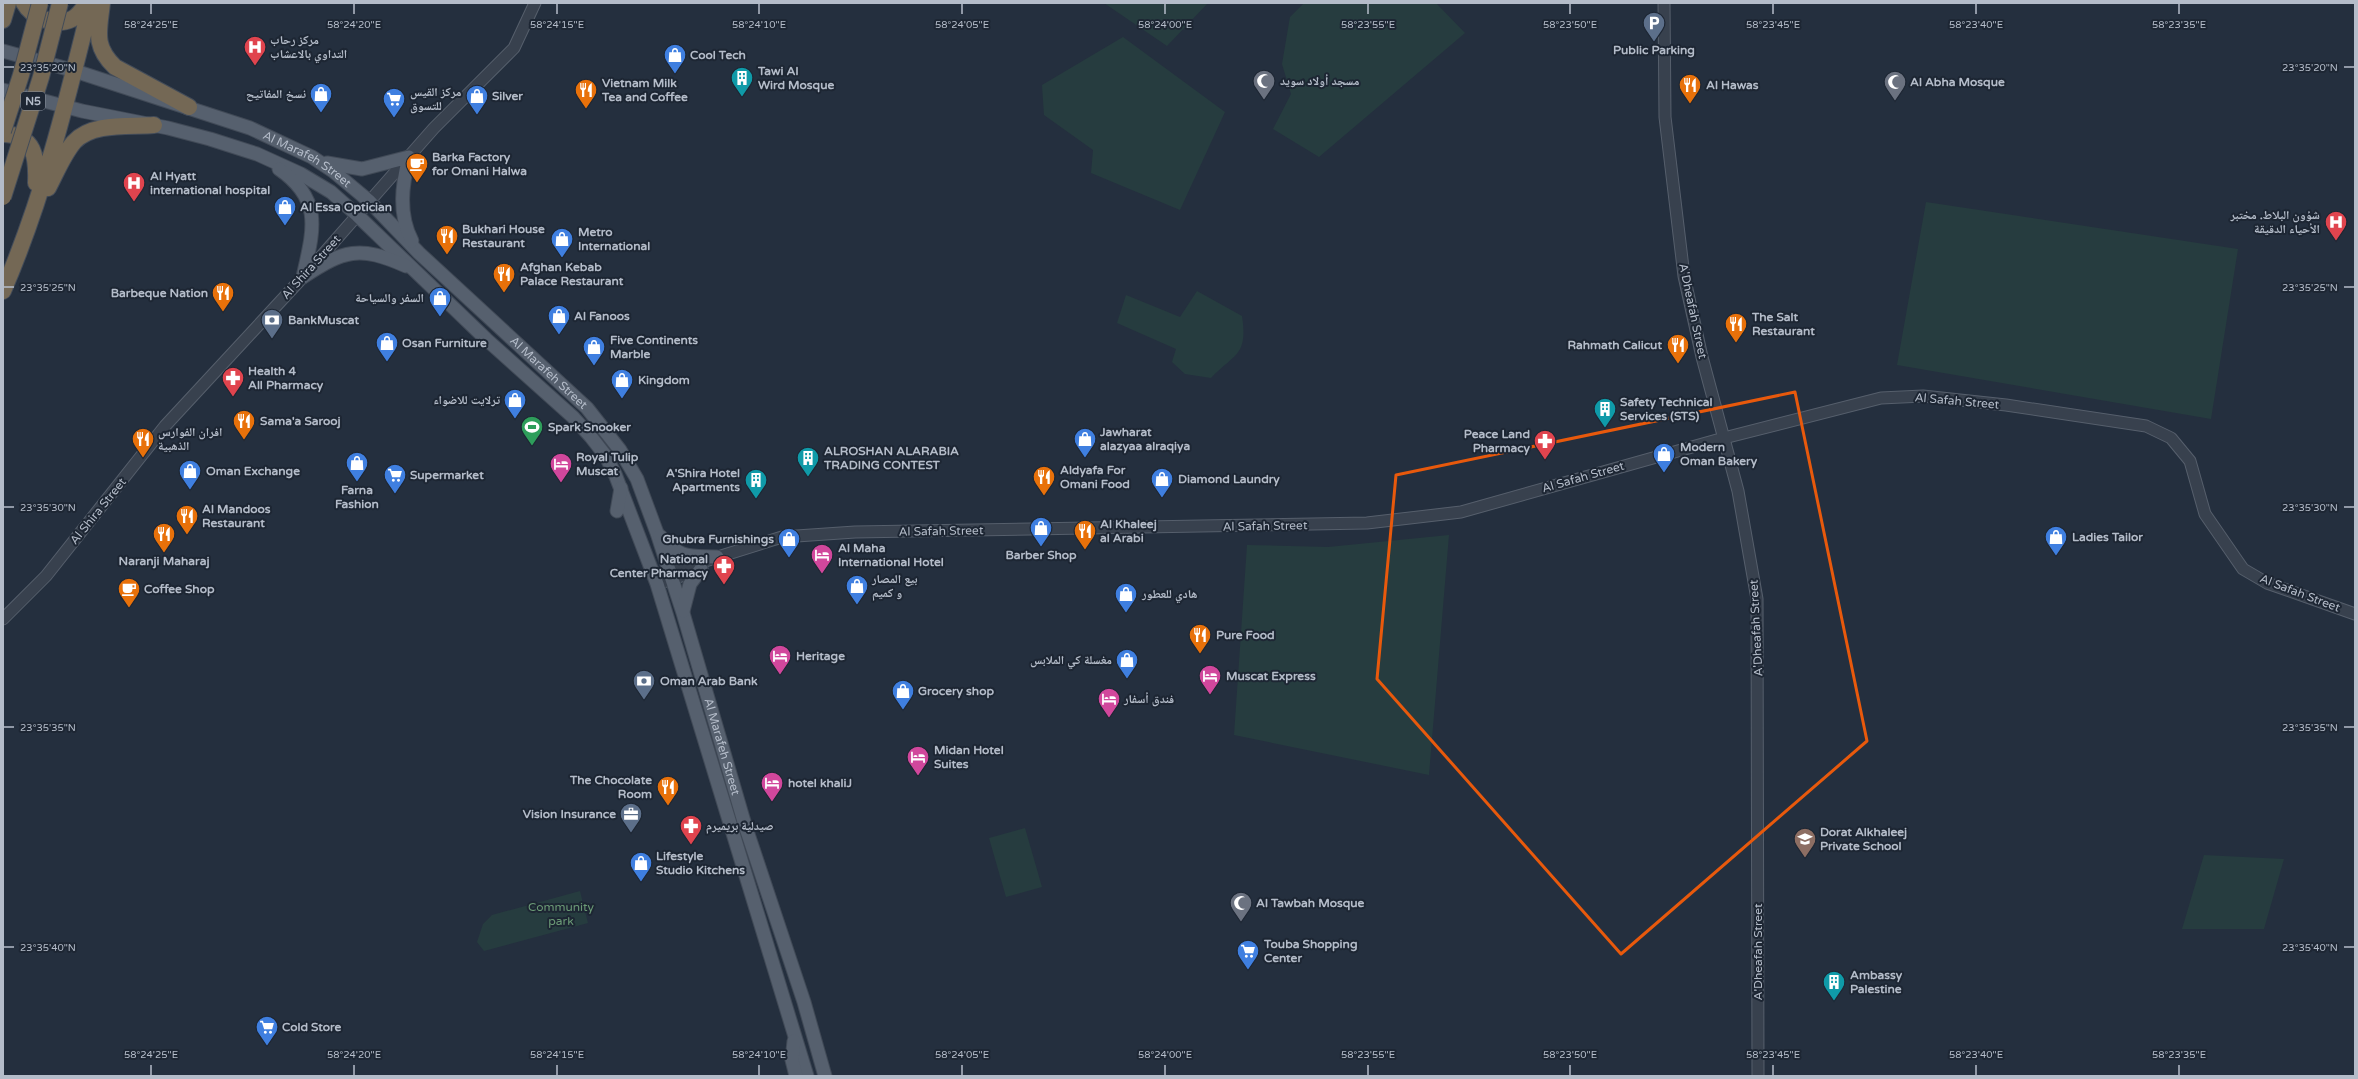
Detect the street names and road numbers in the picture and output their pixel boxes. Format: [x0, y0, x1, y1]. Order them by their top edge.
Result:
road number: N5 [21, 92, 45, 110]
street label: Al Marafeh Street [261, 128, 354, 191]
street label: Al Shira Street [279, 232, 344, 302]
street label: A'Dheafah Street [1676, 262, 1710, 360]
street label: Al Marafeh Street [507, 334, 591, 412]
street label: Al Safah Street [1914, 390, 2000, 412]
street label: Al Safah Street [1540, 458, 1626, 495]
street label: Al Shira Street [67, 475, 129, 547]
street label: Al Safah Street [1222, 518, 1308, 534]
street label: Al Safah Street [898, 523, 984, 539]
street label: Al Safah Street [2258, 571, 2342, 615]
street label: A'Dheafah Street [1746, 579, 1766, 677]
street label: Al Marafeh Street [701, 696, 743, 797]
street label: A'Dheafah Street [1751, 903, 1765, 1001]

